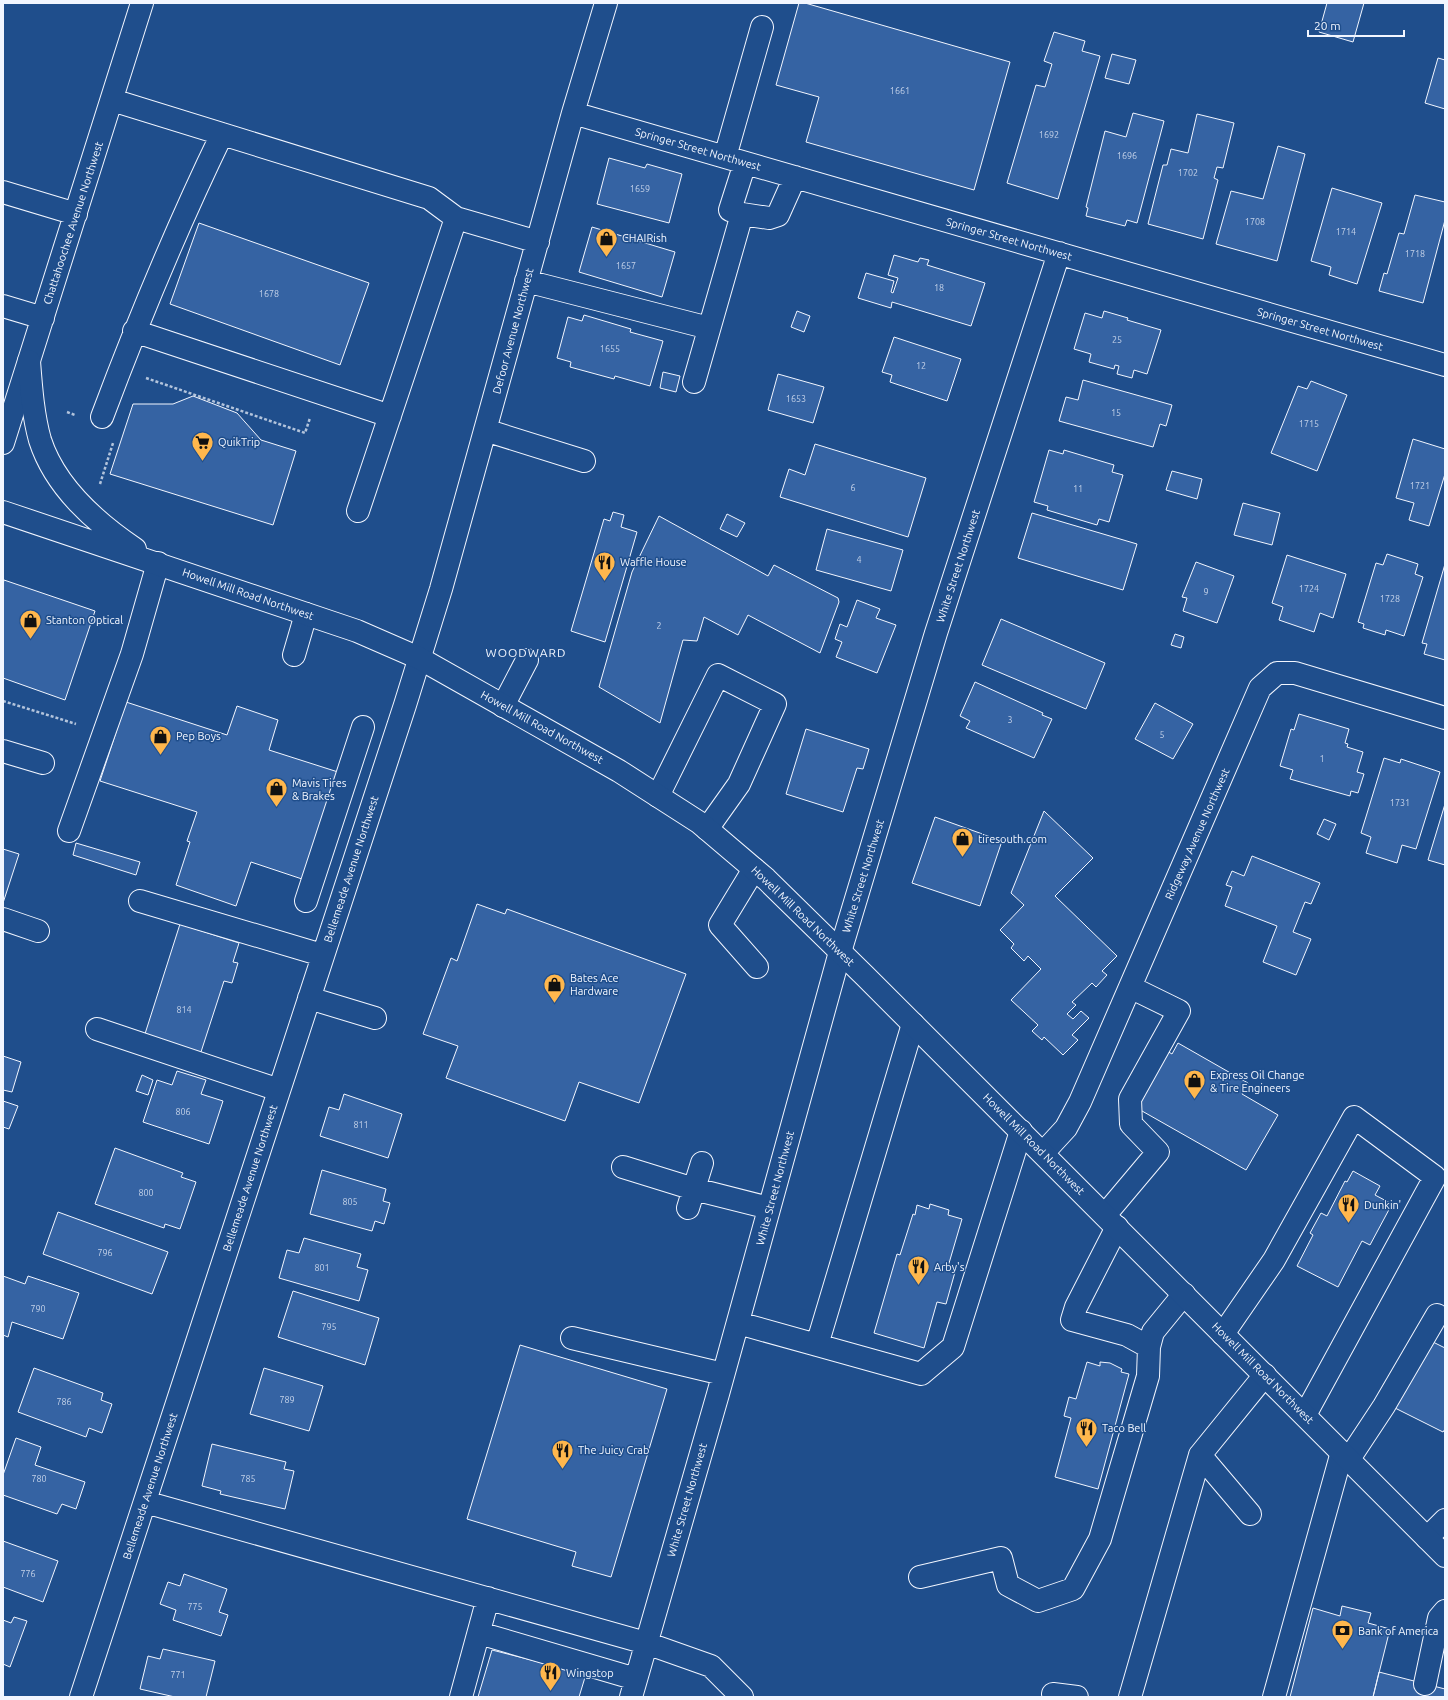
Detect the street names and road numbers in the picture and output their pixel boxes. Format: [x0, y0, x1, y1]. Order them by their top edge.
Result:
street label: Springer Street Northwest [634, 125, 763, 173]
street label: Chattahoochee Avenue Northwest [41, 139, 105, 306]
street label: Springer Street Northwest [945, 215, 1074, 263]
street label: Defoor Avenue Northwest [490, 266, 536, 395]
street label: Springer Street Northwest [1256, 305, 1385, 353]
street label: White Street Northwest [934, 507, 982, 624]
street label: Howell Mill Road Northwest [181, 566, 316, 622]
street label: Howell Mill Road Northwest [479, 688, 606, 766]
street label: Ridgeway Avenue Northwest [1163, 766, 1232, 902]
street label: Bellemeade Avenue Northwest [322, 794, 381, 944]
street label: White Street Northwest [840, 817, 886, 934]
street label: Howell Mill Road Northwest [749, 864, 857, 969]
street label: Howell Mill Road Northwest [981, 1091, 1088, 1198]
street label: Bellemeade Avenue Northwest [221, 1103, 280, 1253]
street label: White Street Northwest [754, 1129, 796, 1247]
street label: Howell Mill Road Northwest [1210, 1320, 1317, 1427]
street label: Bellemeade Avenue Northwest [121, 1411, 180, 1561]
street label: White Street Northwest [665, 1441, 709, 1558]

